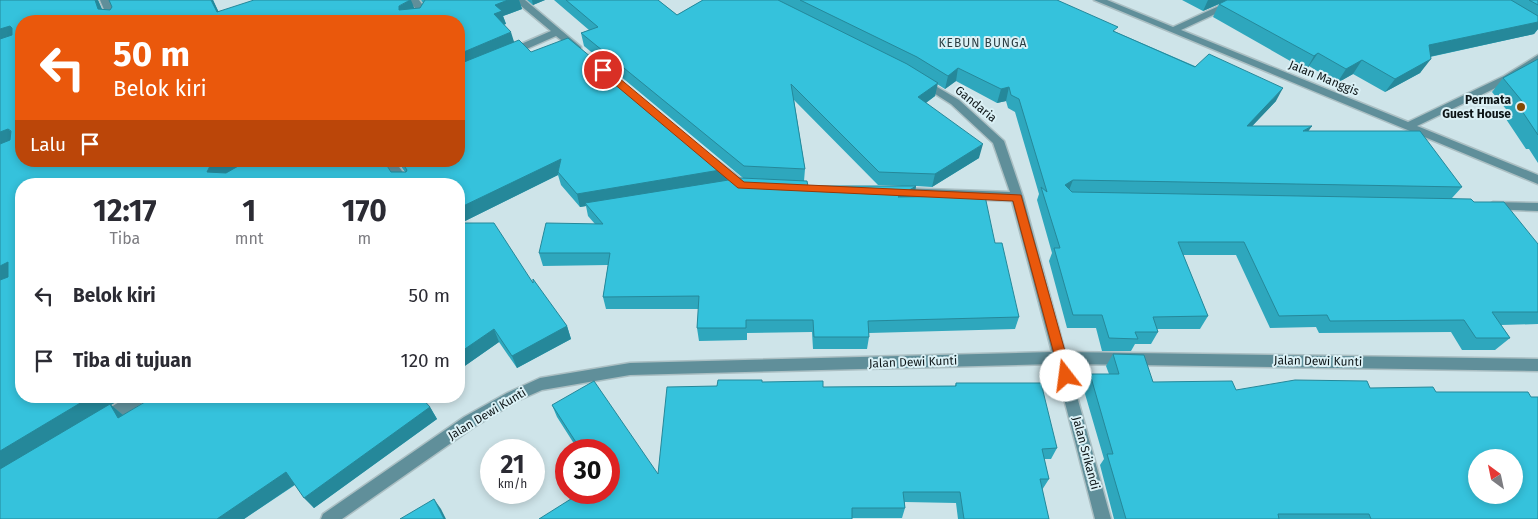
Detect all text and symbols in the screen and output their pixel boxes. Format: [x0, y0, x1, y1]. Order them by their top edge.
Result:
text: 50 m [113, 33, 190, 75]
icon: left [30, 35, 95, 100]
district label: KEBUN BUNGA [939, 36, 1028, 50]
pin [582, 49, 624, 91]
icon: arrive [589, 56, 617, 84]
street label: Jalan Manggis [1287, 58, 1362, 99]
text: Belok kiri [113, 75, 207, 102]
street label: Gandaria [952, 83, 1000, 125]
place label: Permata Guest House [1442, 93, 1511, 121]
marker: Permata Guest House [1515, 101, 1527, 113]
icon: arrive [76, 130, 104, 158]
text: Lalu [30, 133, 66, 156]
text: 12:17 [93, 193, 157, 229]
text: 1 [242, 193, 256, 229]
text: 170 [342, 193, 387, 229]
text: Tiba [109, 229, 140, 248]
text: mnt [235, 229, 264, 248]
text: m [357, 229, 371, 248]
icon: left [30, 282, 58, 310]
text: Belok kiri [73, 284, 156, 307]
text: 50 m [409, 284, 450, 307]
icon: arrive [30, 347, 58, 375]
text: Tiba di tujuan [73, 349, 192, 372]
text: 120 m [400, 349, 450, 372]
position arrow [1039, 349, 1091, 401]
street label: Jalan Dewi Kunti [869, 353, 957, 371]
street label: Jalan Dewi Kunti [1274, 353, 1362, 369]
street label: Jalan Dewi Kunti [446, 385, 528, 443]
street label: Jalan Srikandi [1070, 415, 1102, 491]
speed limit sign: 30 [555, 439, 620, 504]
north arrow [1468, 449, 1522, 504]
map controls [1468, 449, 1523, 504]
text: 21 [501, 450, 524, 480]
text: km/h [498, 477, 527, 491]

